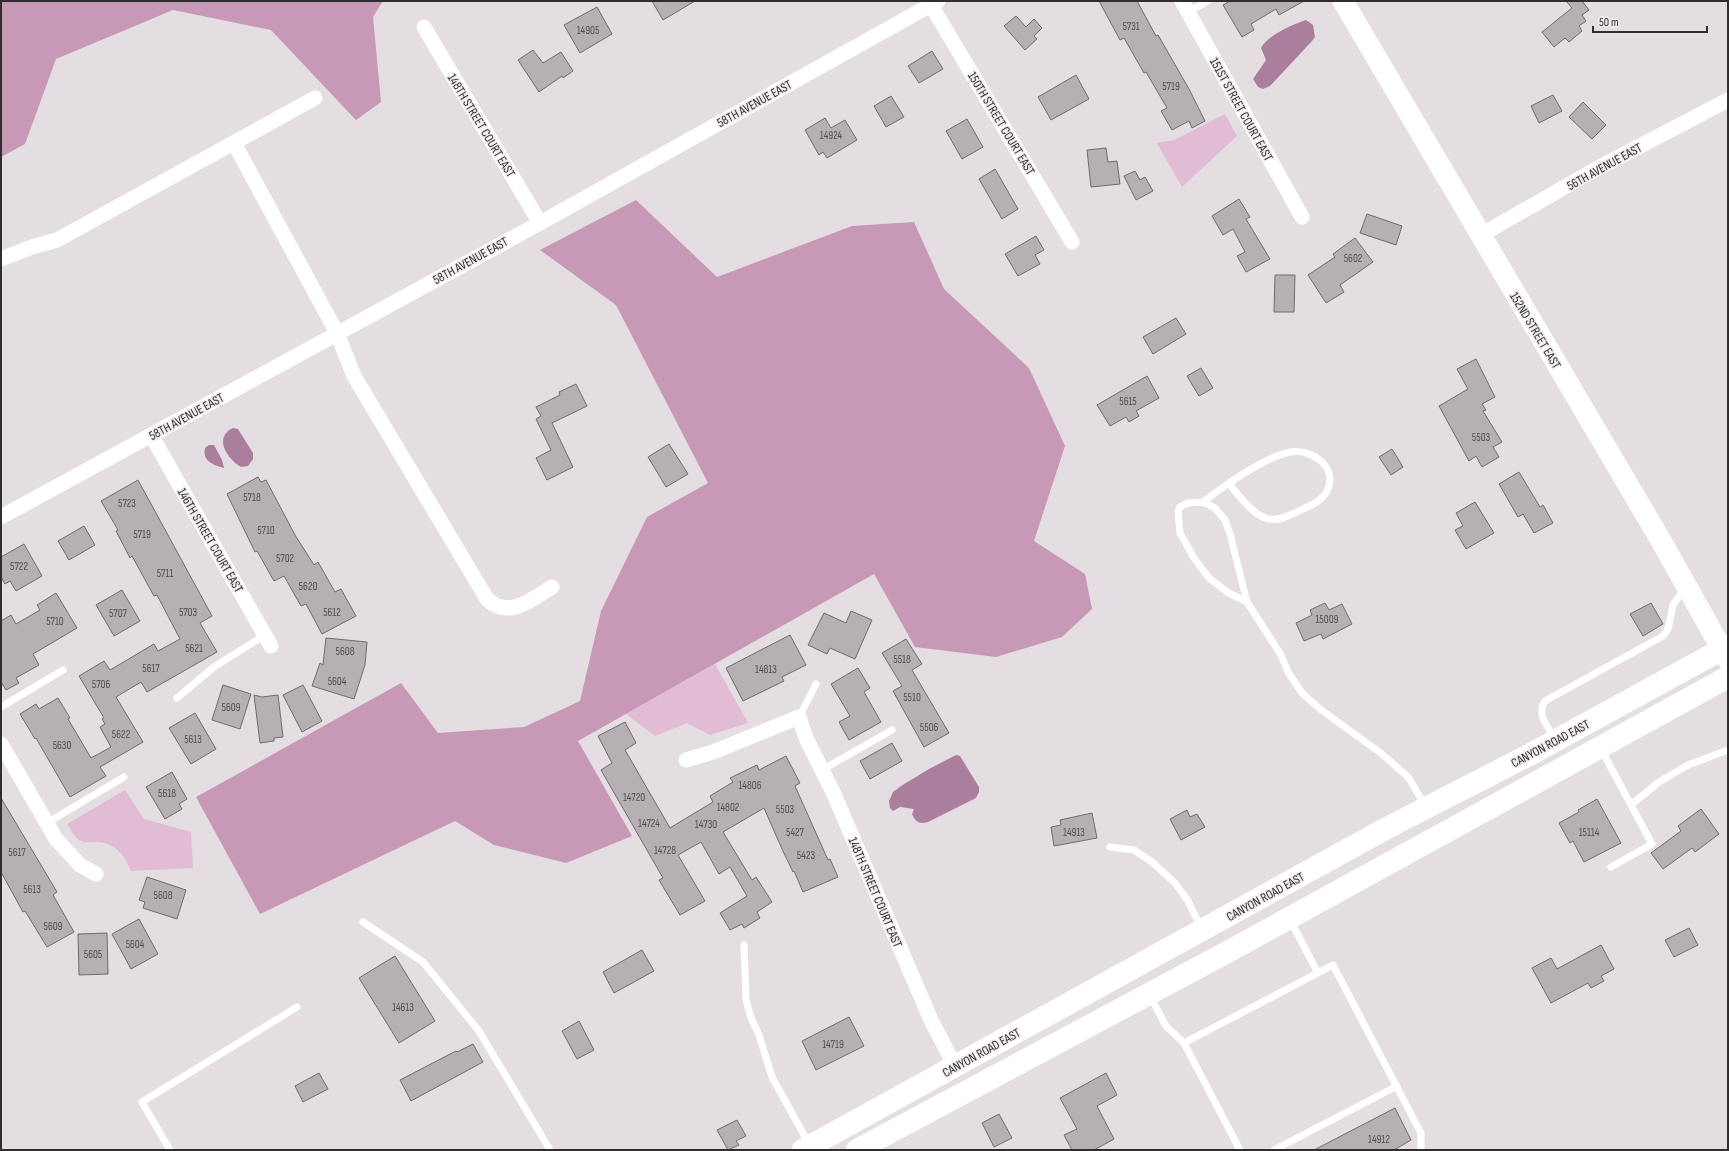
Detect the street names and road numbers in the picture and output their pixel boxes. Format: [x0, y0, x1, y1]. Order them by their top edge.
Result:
street label: 151ST STREET COURT EAST [1206, 55, 1276, 164]
street label: 150TH STREET COURT EAST [964, 69, 1038, 178]
street label: 148TH STREET COURT EAST [444, 71, 518, 180]
street label: 58TH AVENUE EAST [714, 77, 795, 131]
street label: 56TH AVENUE EAST [1564, 140, 1645, 194]
street label: 58TH AVENUE EAST [430, 234, 511, 288]
street label: 152ND STREET EAST [1506, 289, 1564, 372]
street label: 58TH AVENUE EAST [146, 390, 227, 444]
street label: 146TH STREET COURT EAST [174, 485, 247, 596]
street label: CANYON ROAD EAST [1508, 716, 1592, 771]
street label: 148TH STREET COURT EAST [845, 835, 906, 950]
street label: CANYON ROAD EAST [1224, 869, 1307, 925]
street label: CANYON ROAD EAST [940, 1025, 1023, 1081]

